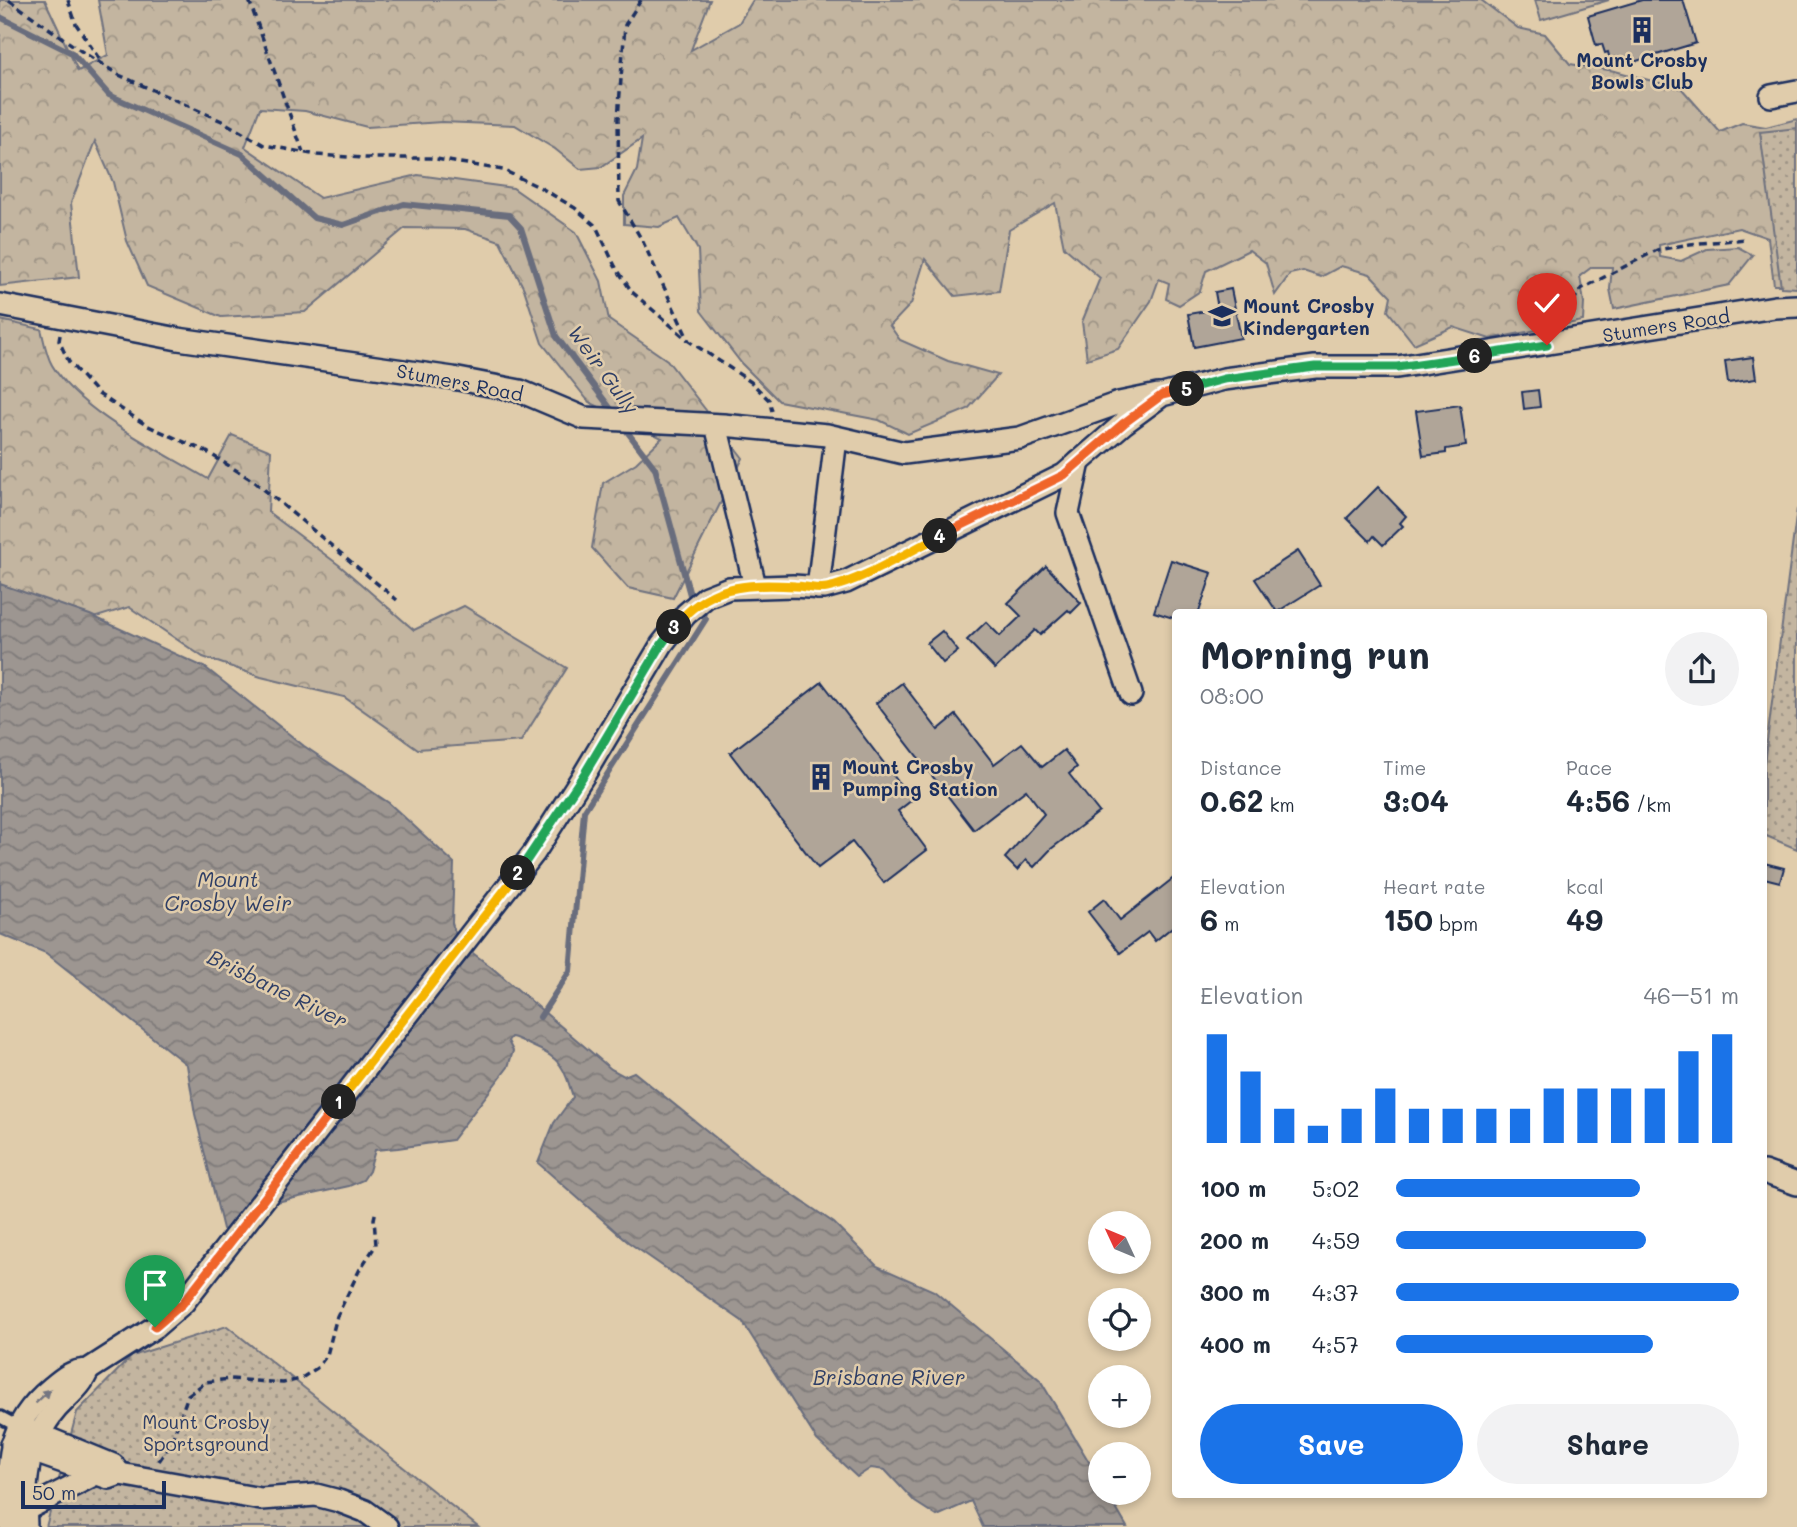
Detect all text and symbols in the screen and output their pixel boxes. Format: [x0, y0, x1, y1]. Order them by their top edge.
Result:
building icon: Mount Crosby Bowls Club [1627, 15, 1657, 45]
place label: Mount Crosby Bowls Club [1576, 47, 1708, 94]
pin [1517, 273, 1577, 345]
icon: check [1528, 284, 1566, 322]
place label: Mount Crosby Kindergarten [1243, 293, 1374, 340]
school or university icon: Mount Crosby Kindergarten [1207, 301, 1237, 331]
street label: Stumers Road [1601, 303, 1731, 347]
water label: Weir Gully [563, 319, 645, 419]
pin: 6 [1458, 338, 1492, 374]
text: 6 [1469, 343, 1480, 368]
street label: Stumers Road [395, 357, 525, 407]
pin: 5 [1170, 372, 1204, 406]
text: 5 [1181, 376, 1192, 401]
pin: 4 [922, 518, 958, 554]
text: 4 [933, 523, 946, 548]
pin: 3 [656, 610, 692, 644]
text: 3 [668, 614, 679, 639]
text: Morning run [1200, 629, 1430, 679]
button: share [1665, 632, 1739, 706]
text: 08:00 [1200, 680, 1264, 710]
place label: Mount Crosby Pumping Station [842, 754, 998, 801]
text: Distance [1200, 755, 1282, 780]
text: Time [1383, 755, 1426, 780]
text: Pace [1566, 755, 1612, 780]
building icon: Mount Crosby Pumping Station [806, 762, 836, 792]
text: 0.62 [1200, 780, 1263, 820]
text: 3:04 [1383, 780, 1449, 820]
text: 4:56 [1566, 780, 1630, 820]
text: km [1263, 792, 1295, 817]
text: /km [1630, 792, 1672, 817]
pin: 2 [500, 856, 536, 890]
text: 2 [512, 860, 523, 885]
water label: Mount Crosby Weir [164, 865, 292, 916]
text: Elevation [1200, 874, 1285, 899]
text: Heart rate [1383, 874, 1486, 899]
text: kcal [1566, 874, 1604, 899]
text: 6 [1200, 899, 1218, 939]
text: 150 [1383, 899, 1433, 939]
text: 49 [1566, 899, 1603, 939]
text: m [1218, 911, 1239, 936]
text: bpm [1433, 911, 1478, 936]
water label: Brisbane River [204, 942, 352, 1034]
text: Elevation [1200, 980, 1303, 1010]
text: 46–51 m [1643, 980, 1739, 1010]
pin: 1 [322, 1084, 356, 1120]
text: 1 [334, 1089, 343, 1114]
text: 100 m [1200, 1173, 1266, 1203]
text: 5:02 [1312, 1173, 1360, 1203]
north arrow [1088, 1211, 1152, 1274]
map controls [1088, 1211, 1151, 1505]
text: 200 m [1200, 1225, 1269, 1255]
text: 4:59 [1312, 1225, 1360, 1255]
pin [125, 1255, 185, 1327]
icon: arrive [136, 1266, 174, 1304]
text: 300 m [1200, 1277, 1270, 1307]
text: 4:37 [1312, 1277, 1359, 1307]
button: locate [1088, 1288, 1151, 1351]
text: 400 m [1200, 1329, 1271, 1359]
text: 4:57 [1312, 1329, 1359, 1359]
water label: Brisbane River [813, 1363, 965, 1390]
button: + [1088, 1365, 1151, 1428]
one-way arrow [34, 1388, 51, 1404]
button: Save [1200, 1404, 1463, 1484]
button: Share [1477, 1404, 1739, 1484]
park label: Mount Crosby Sportsground [142, 1409, 270, 1456]
button: − [1088, 1442, 1151, 1505]
scale bar [21, 1478, 166, 1510]
text: 50 m [32, 1480, 76, 1505]

